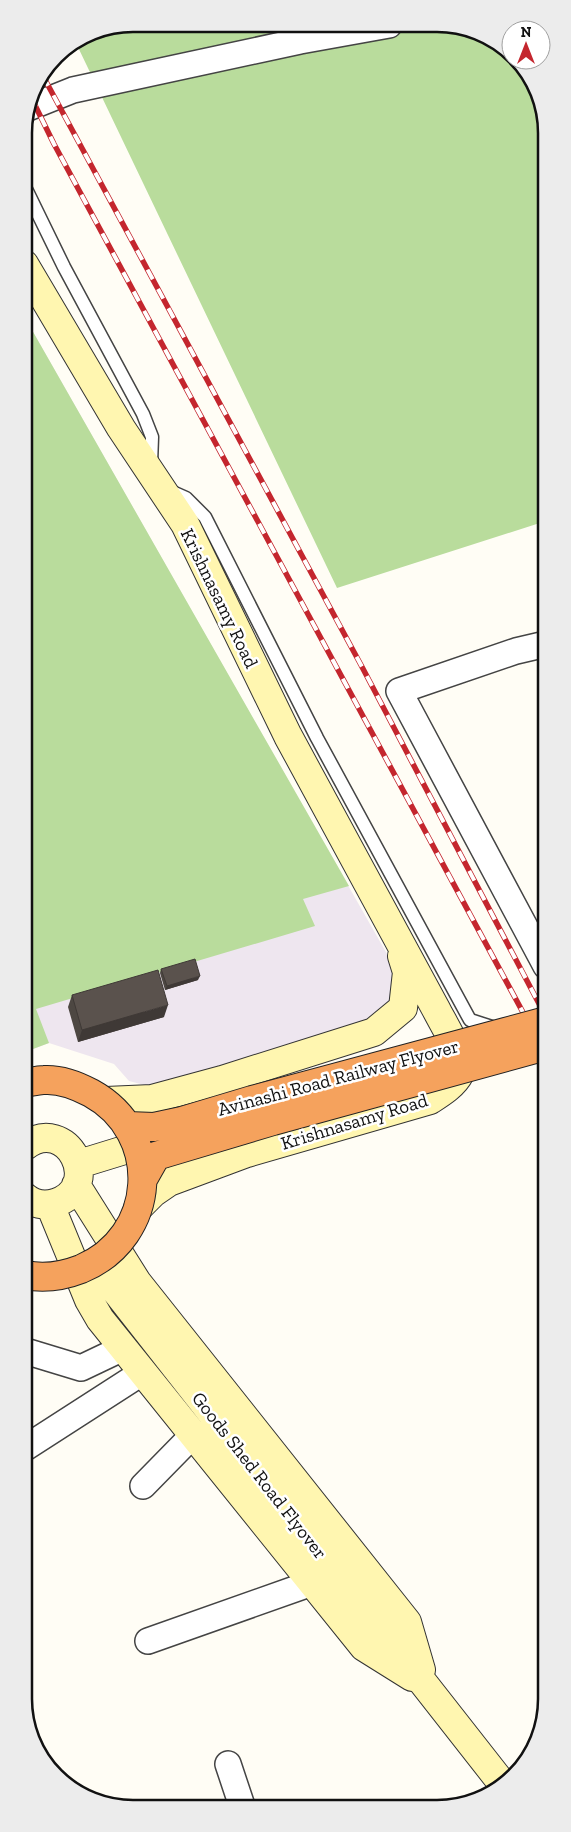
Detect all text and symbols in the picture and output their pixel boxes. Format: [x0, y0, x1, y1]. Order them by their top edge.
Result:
north arrow [501, 20, 551, 70]
text: N [521, 24, 532, 41]
street label: Krishnasamy Road [176, 525, 264, 672]
street label: Avinashi Road Railway Flyover [215, 1034, 461, 1121]
street label: Krishnasamy Road [278, 1088, 431, 1155]
street label: Goods Shed Road Flyover [187, 1387, 332, 1564]

